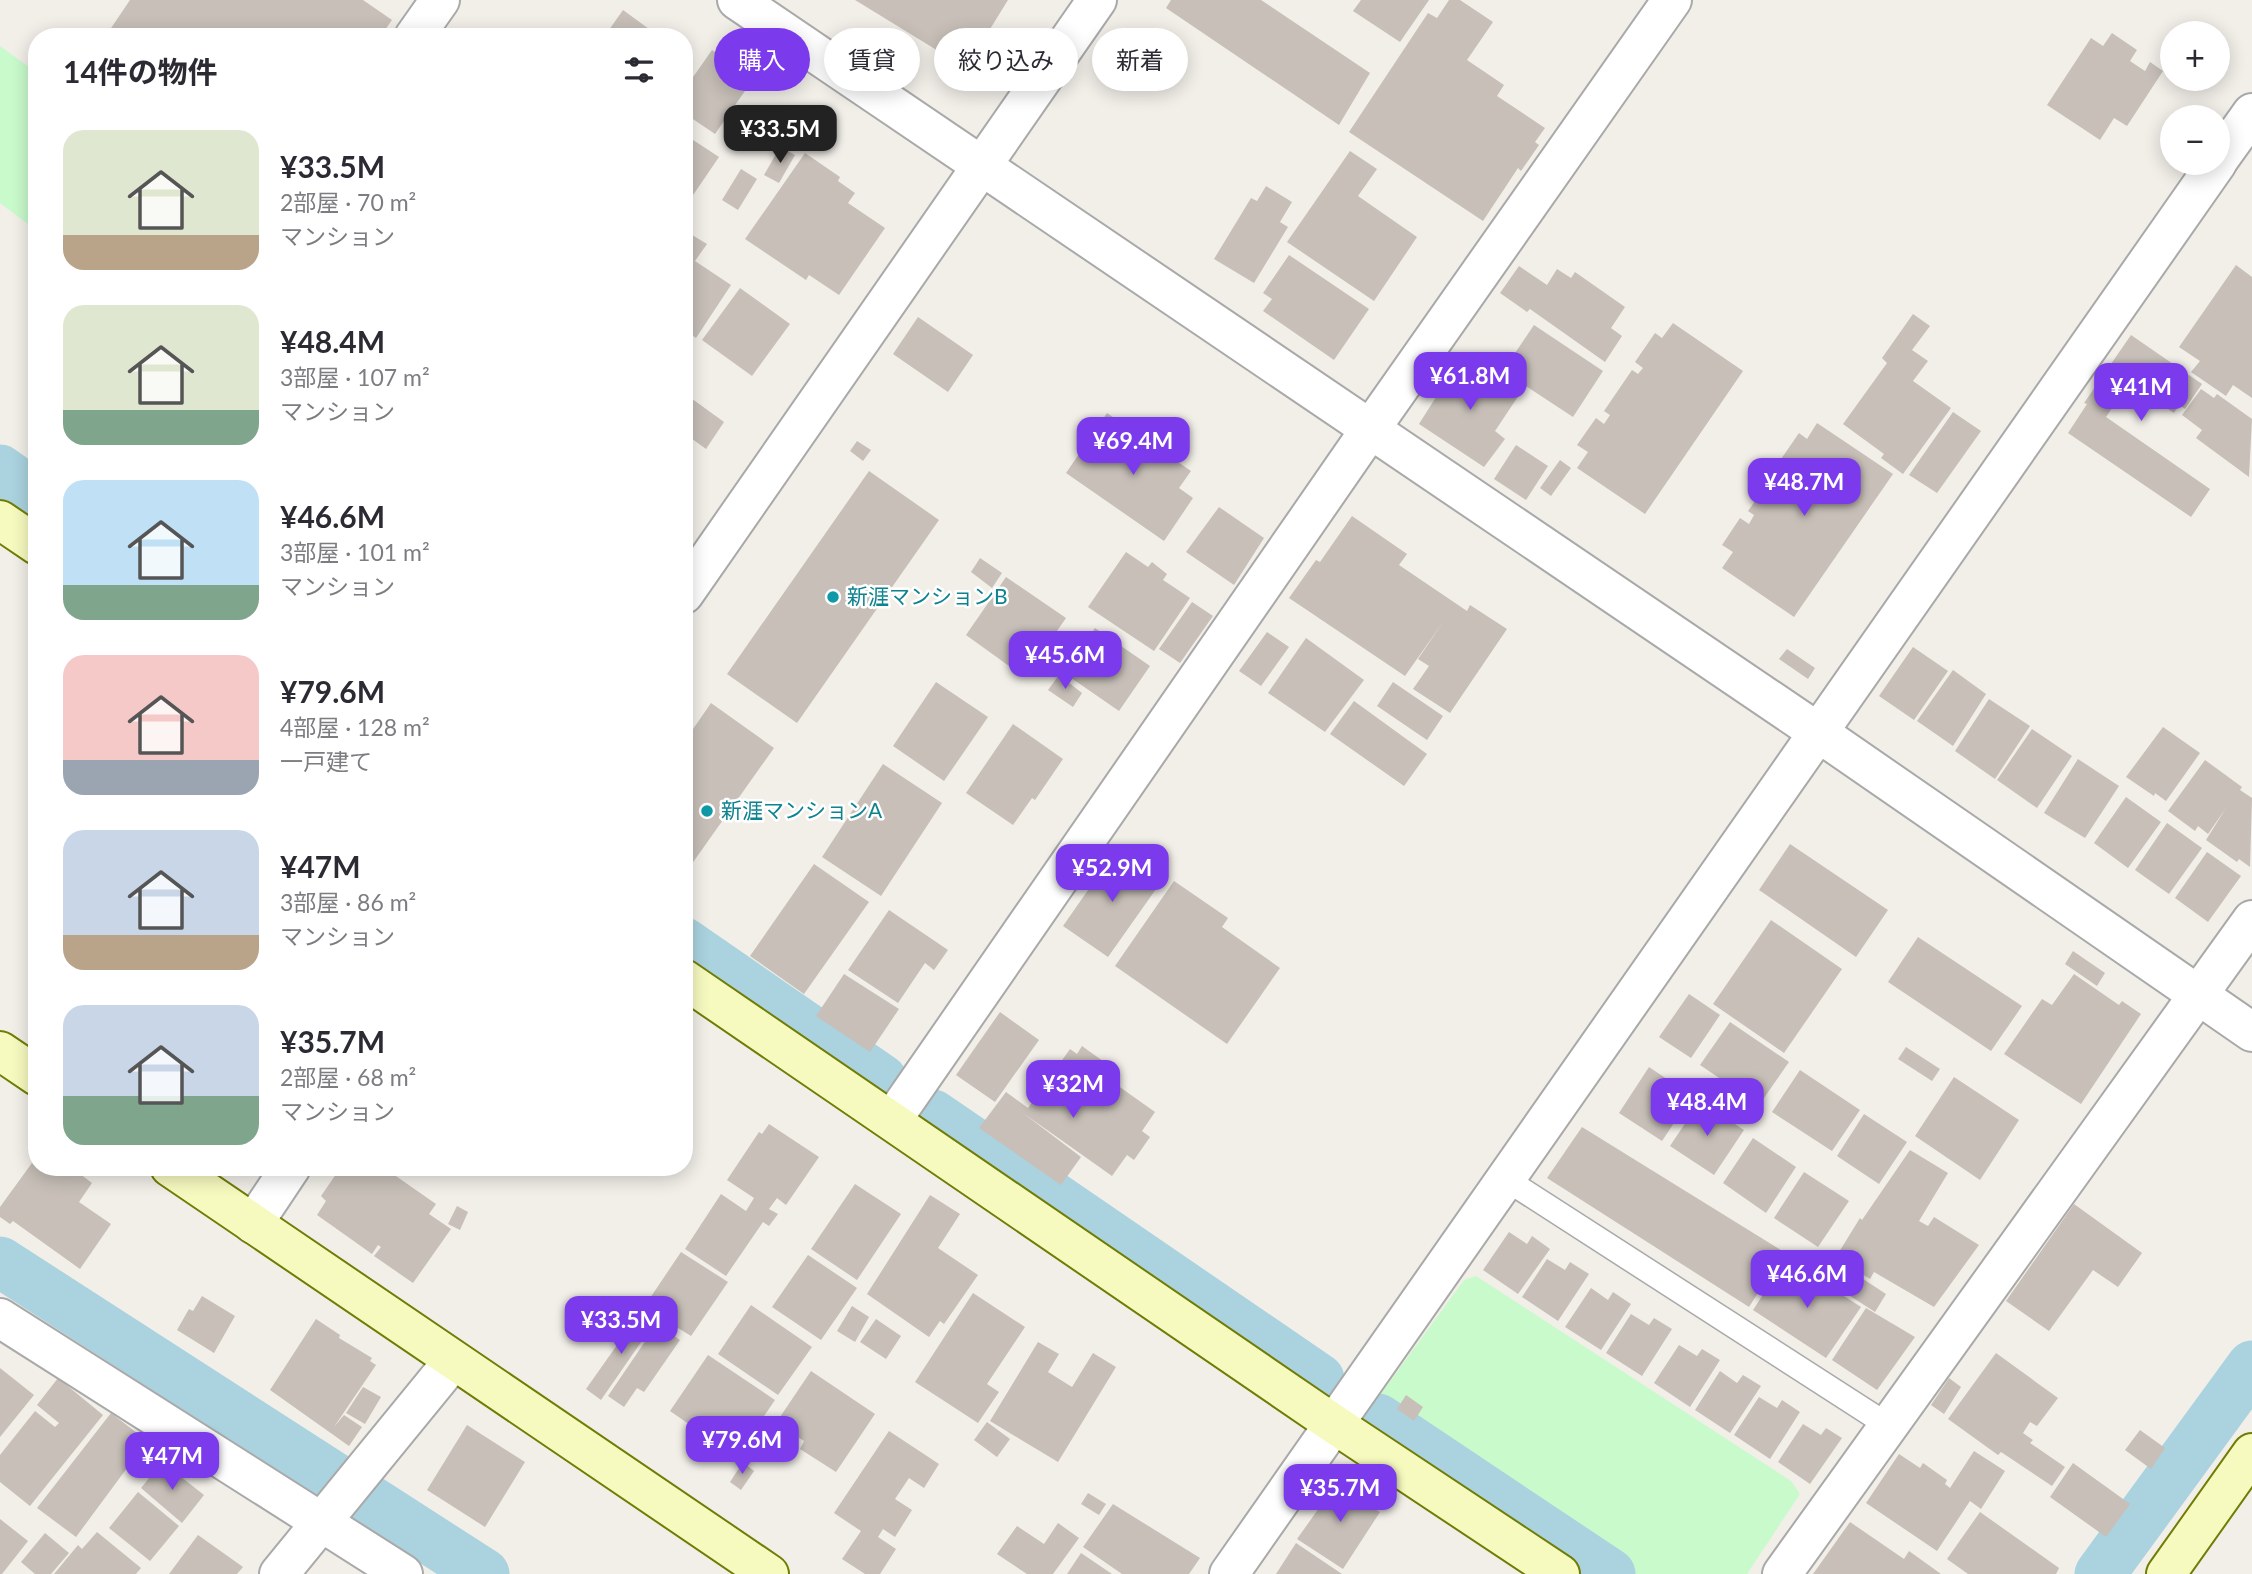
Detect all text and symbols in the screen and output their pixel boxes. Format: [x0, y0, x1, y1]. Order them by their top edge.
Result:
map controls [2160, 21, 2230, 175]
button: + [2160, 21, 2230, 91]
chip: 購入 [714, 28, 810, 91]
chip: 賃貸 [824, 28, 920, 91]
chip: 絞り込み [934, 28, 1078, 91]
chip: 新着 [1092, 28, 1188, 91]
icon: filters [620, 51, 658, 89]
text: 14件の物件 [63, 53, 218, 89]
button: − [2160, 105, 2230, 175]
pin: ¥33.5M [723, 106, 837, 165]
text: ¥33.5M [740, 114, 820, 142]
text: ¥33.5M [280, 148, 385, 184]
icon: home [119, 158, 203, 242]
text: 2部屋 · 70 m² [280, 188, 416, 216]
text: マンション [280, 222, 395, 250]
text: ¥48.4M [280, 323, 385, 359]
icon: home [119, 333, 203, 417]
pin: ¥61.8M [1413, 352, 1527, 412]
text: ¥61.8M [1430, 361, 1510, 389]
text: 3部屋 · 107 m² [280, 363, 430, 391]
pin: ¥41M [2100, 364, 2182, 423]
text: ¥41M [2110, 372, 2172, 400]
text: マンション [280, 397, 395, 425]
pin: ¥69.4M [1076, 418, 1190, 477]
text: ¥69.4M [1093, 426, 1173, 454]
pin: ¥48.7M [1747, 458, 1861, 518]
text: ¥48.7M [1764, 467, 1844, 495]
text: ¥46.6M [280, 498, 385, 534]
icon: home [119, 508, 203, 592]
text: 3部屋 · 101 m² [280, 538, 430, 566]
text: マンション [280, 572, 395, 600]
place label: 新涯マンションB [847, 583, 1008, 608]
marker: 新涯マンションB [825, 589, 841, 605]
pin: ¥45.6M [1008, 632, 1122, 691]
text: ¥45.6M [1025, 640, 1105, 668]
text: ¥79.6M [280, 673, 385, 709]
icon: home [119, 683, 203, 767]
text: 4部屋 · 128 m² [280, 713, 430, 741]
text: 一戸建て [280, 747, 372, 775]
place label: 新涯マンションA [721, 797, 883, 822]
marker: 新涯マンションA [699, 803, 715, 819]
pin: ¥52.9M [1055, 844, 1169, 904]
text: ¥47M [280, 848, 361, 884]
text: ¥52.9M [1072, 853, 1152, 881]
icon: home [119, 858, 203, 942]
text: 3部屋 · 86 m² [280, 888, 416, 916]
text: マンション [280, 922, 395, 950]
text: ¥35.7M [280, 1023, 385, 1059]
icon: home [119, 1033, 203, 1117]
pin: ¥32M [1032, 1060, 1114, 1120]
text: 2部屋 · 68 m² [280, 1063, 416, 1091]
text: ¥32M [1042, 1069, 1104, 1097]
pin: ¥48.4M [1650, 1078, 1764, 1138]
text: ¥48.4M [1667, 1087, 1747, 1115]
text: マンション [280, 1097, 395, 1125]
pin: ¥46.6M [1750, 1250, 1864, 1310]
text: ¥46.6M [1767, 1259, 1847, 1287]
pin: ¥33.5M [564, 1296, 678, 1356]
text: ¥33.5M [581, 1305, 661, 1333]
pin: ¥79.6M [685, 1416, 799, 1476]
text: ¥79.6M [702, 1425, 782, 1453]
pin: ¥47M [131, 1432, 213, 1492]
text: ¥47M [141, 1441, 203, 1469]
pin: ¥35.7M [1283, 1464, 1397, 1524]
text: ¥35.7M [1300, 1473, 1380, 1501]

